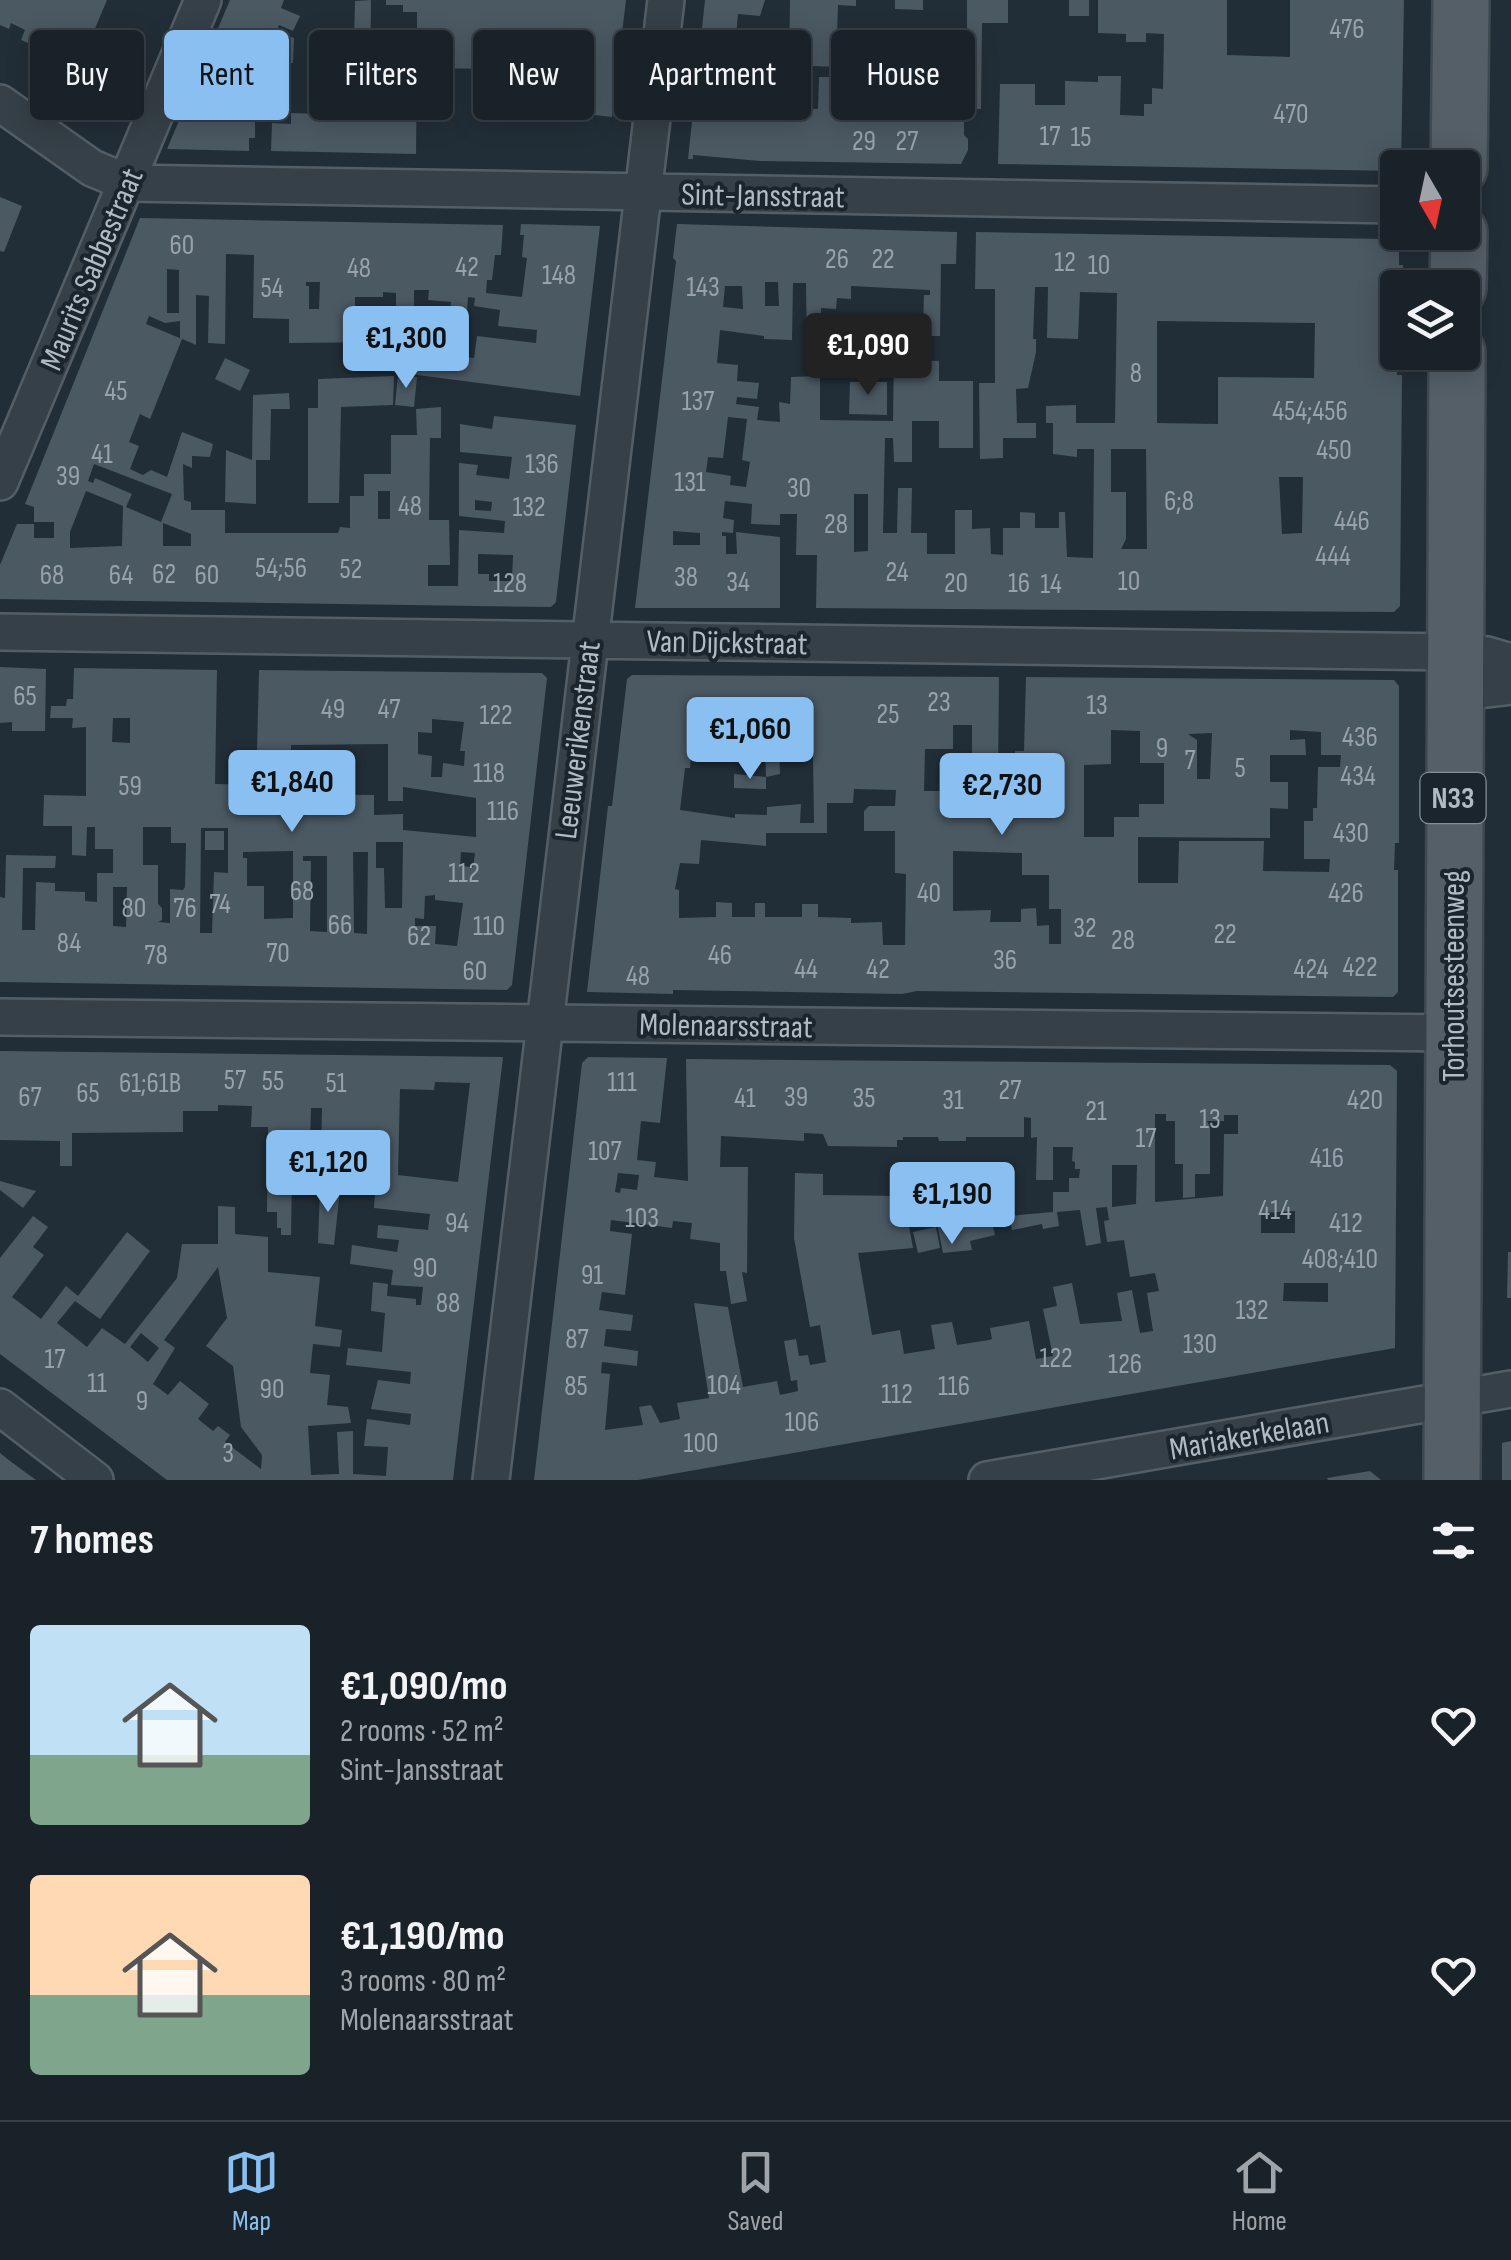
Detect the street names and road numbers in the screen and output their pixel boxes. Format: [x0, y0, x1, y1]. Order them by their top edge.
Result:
street label: Maurits Sabbestraat [32, 163, 152, 376]
street label: Sint-Jansstraat [681, 176, 845, 217]
street label: Van Dijckstraat [646, 623, 808, 664]
street label: Leeuwerikenstraat [547, 639, 610, 841]
road number: N33 [1420, 773, 1486, 823]
street label: Torhoutsesteenweg [1435, 870, 1474, 1082]
street label: Molenaarsstraat [639, 1005, 813, 1048]
street label: Mariakerkelaan [1166, 1403, 1332, 1470]

